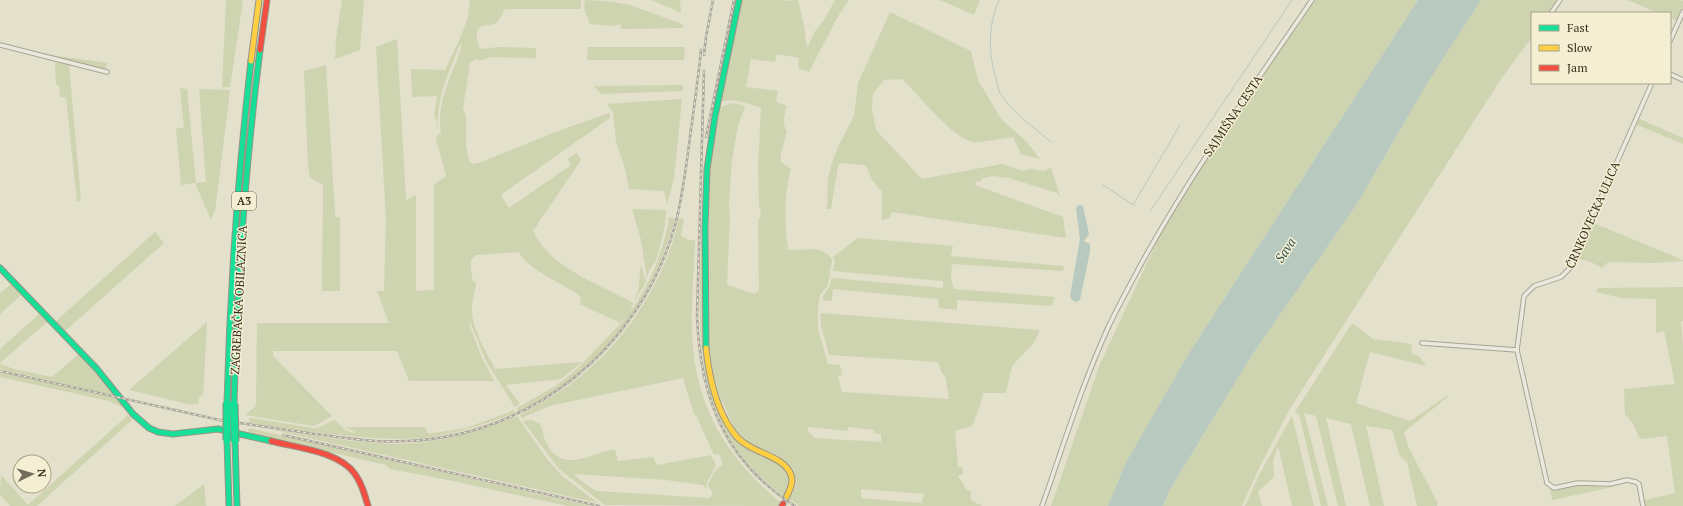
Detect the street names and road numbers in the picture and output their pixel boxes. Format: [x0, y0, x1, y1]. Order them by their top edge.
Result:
street label: SAJMIŠNA CESTA [1200, 71, 1266, 159]
street label: ČRNKOVEČKA ULICA [1562, 158, 1623, 271]
road number: A3 [232, 192, 256, 210]
street label: ZAGREBAČKA OBILAZNICA [227, 224, 250, 375]

